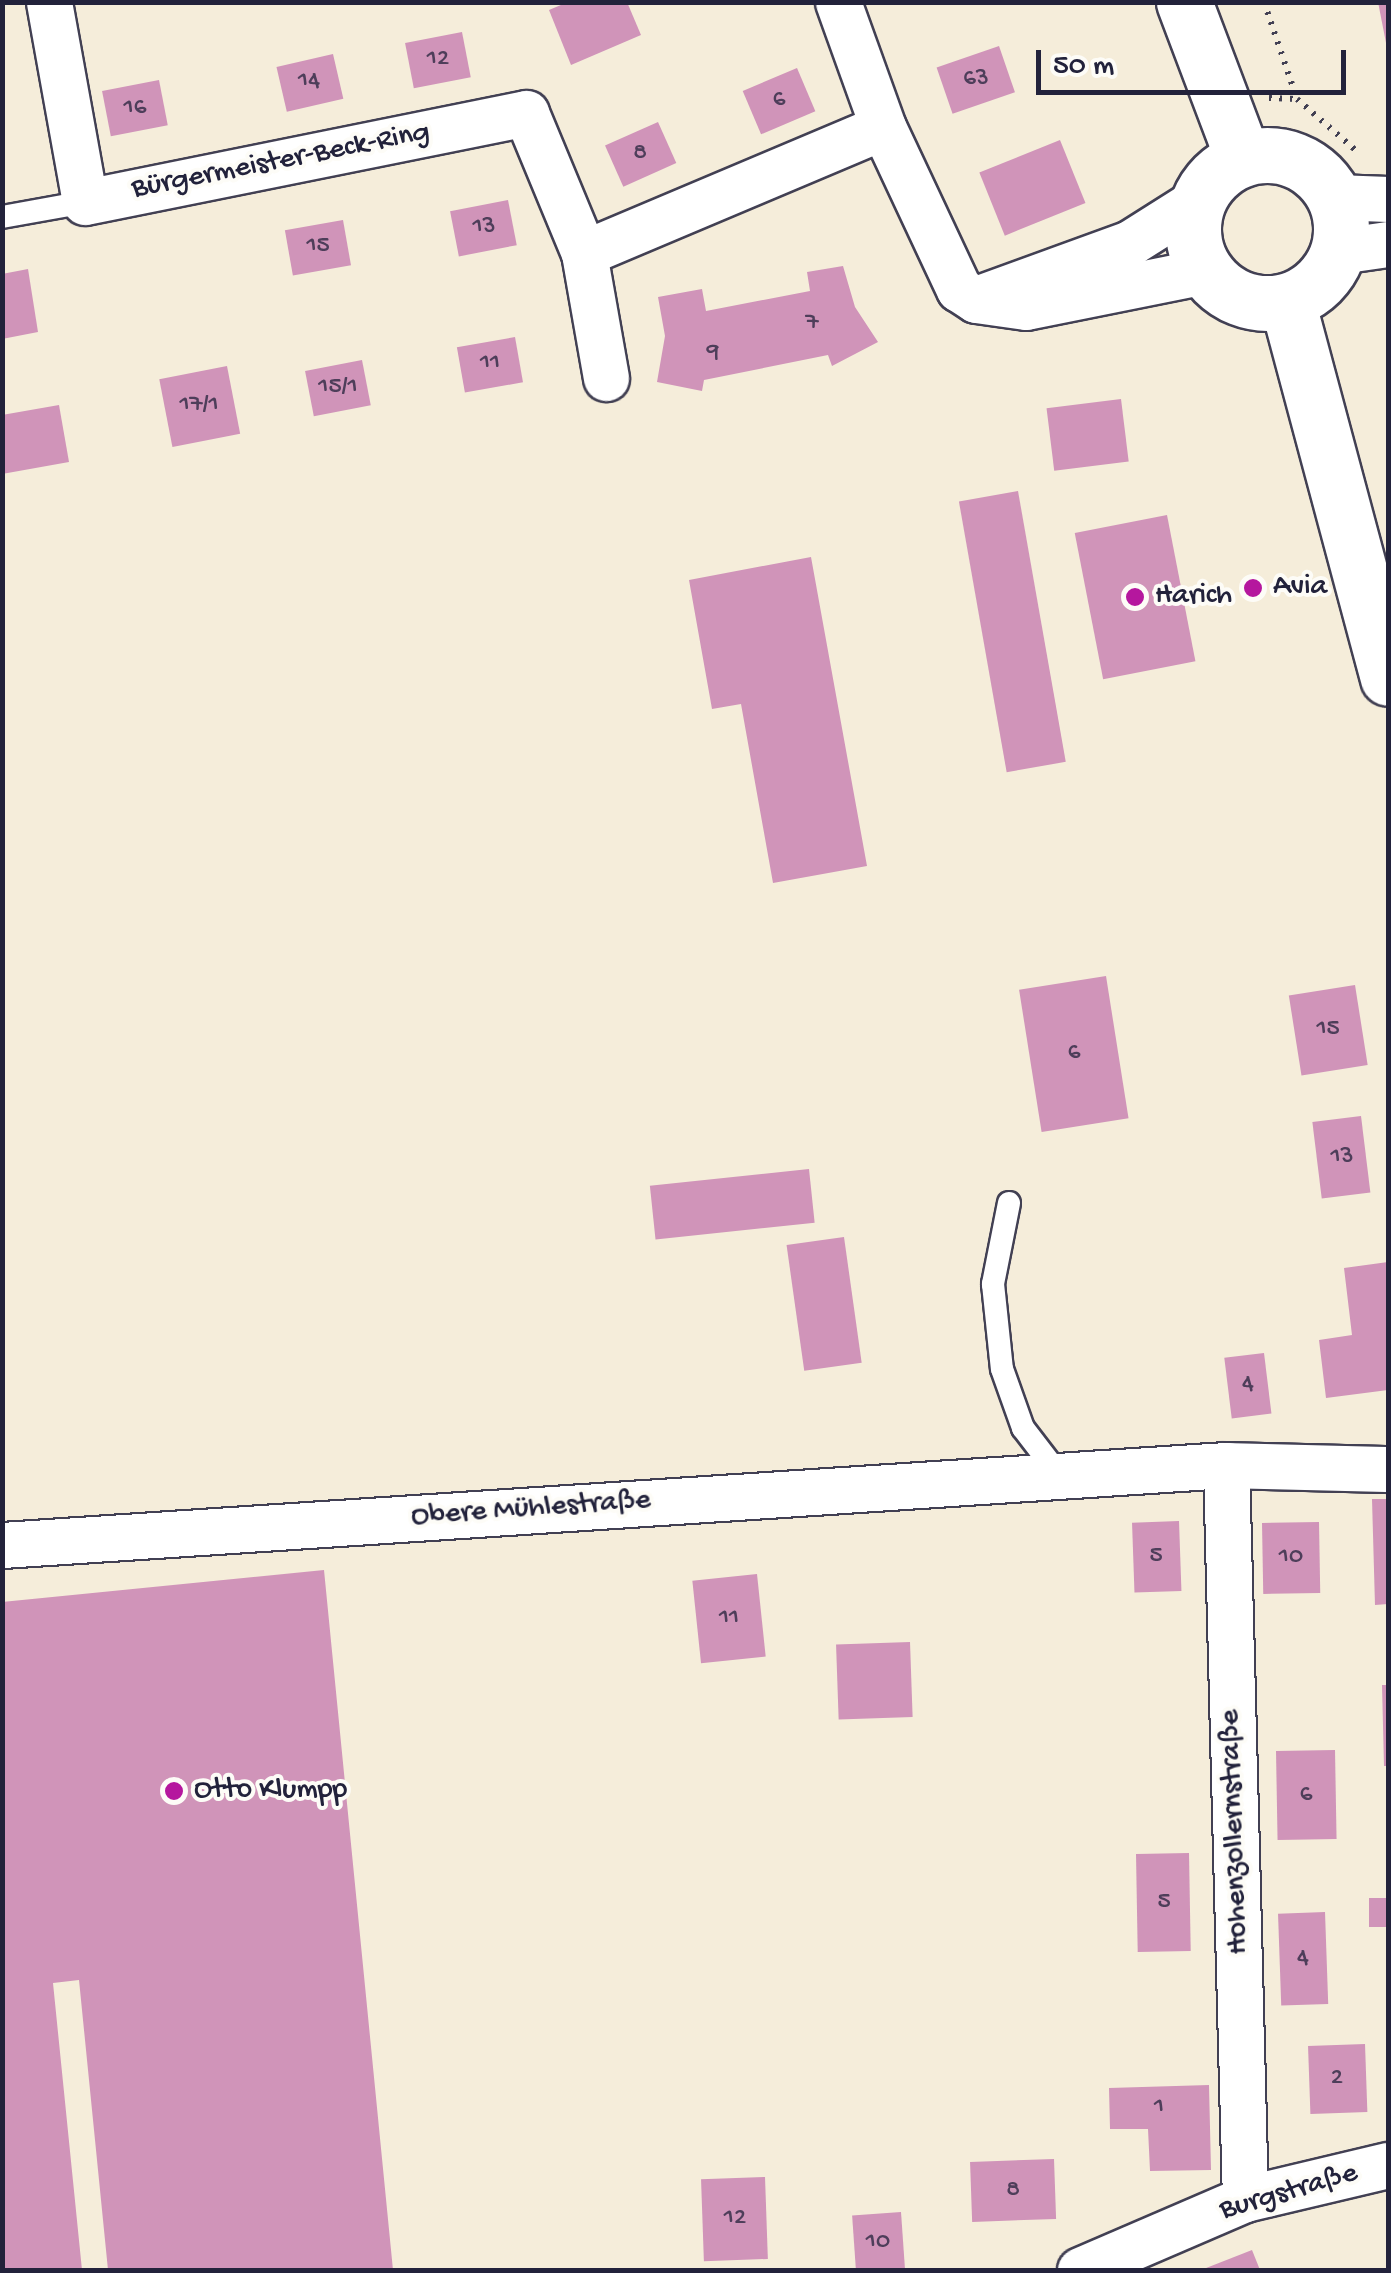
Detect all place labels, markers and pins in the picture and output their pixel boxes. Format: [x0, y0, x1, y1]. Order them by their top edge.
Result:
place label: Avia [1273, 570, 1327, 606]
marker: Avia [1242, 577, 1264, 599]
place label: Harich [1155, 579, 1232, 615]
marker: Harich [1124, 586, 1146, 608]
place label: Otto Klumpp [194, 1773, 347, 1809]
marker: Otto Klumpp [163, 1780, 185, 1802]

